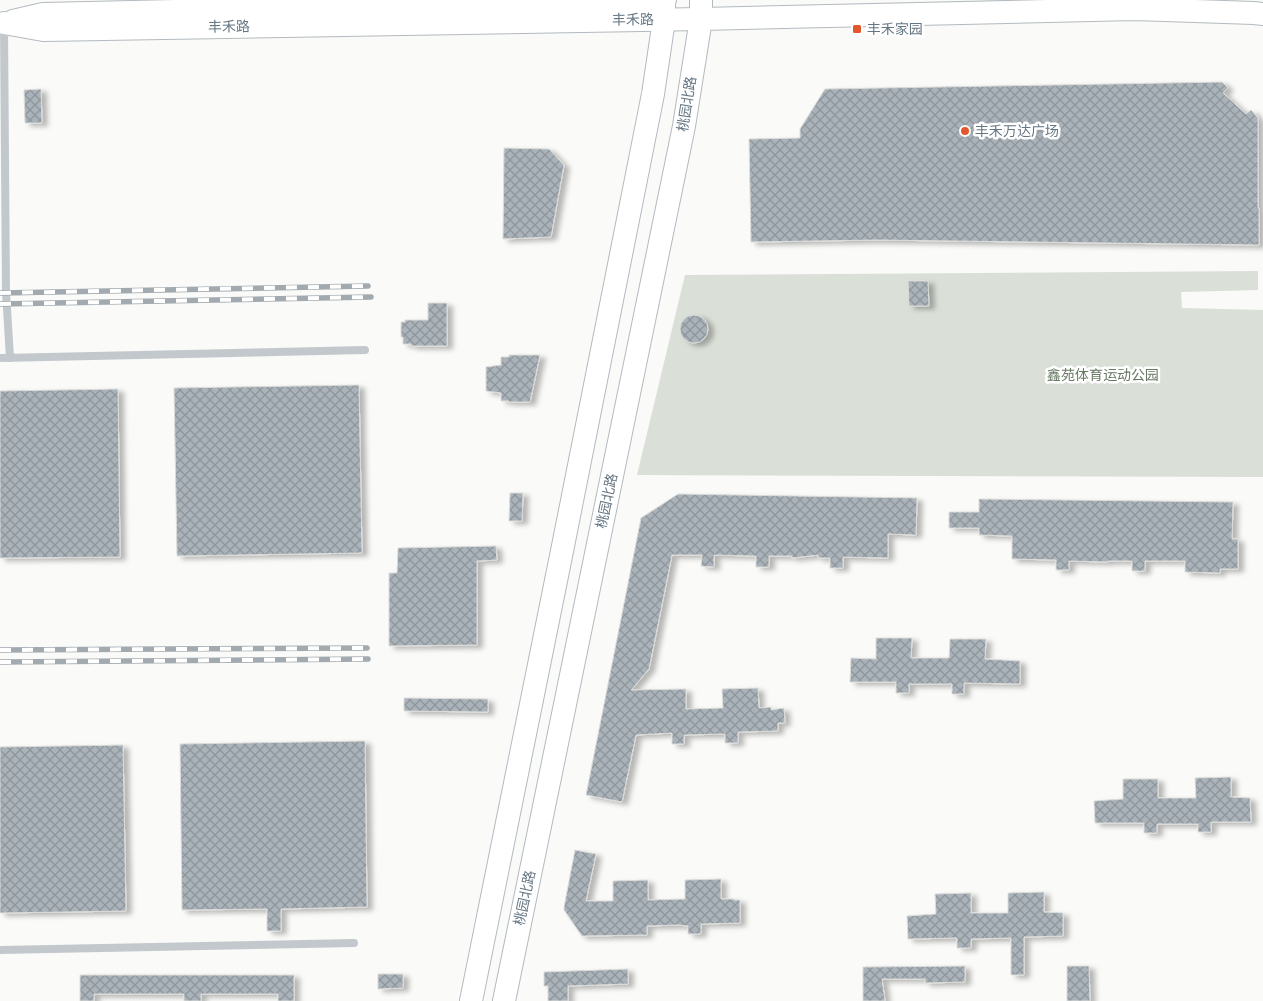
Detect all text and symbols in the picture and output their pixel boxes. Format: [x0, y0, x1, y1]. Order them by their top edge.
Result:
street label: 丰禾路 [612, 11, 654, 29]
street label: 丰禾路 [208, 18, 250, 36]
place label: 丰禾家园 [867, 21, 923, 38]
marker: 丰禾家园 [851, 23, 863, 35]
street label: 桃园北路 [674, 75, 700, 133]
place label: 丰禾万达广场 [975, 123, 1059, 140]
marker: 丰禾万达广场 [959, 125, 971, 137]
park label: 鑫苑体育运动公园 [1047, 367, 1159, 384]
street label: 桃园北路 [593, 472, 621, 530]
street label: 桃园北路 [511, 869, 539, 927]

